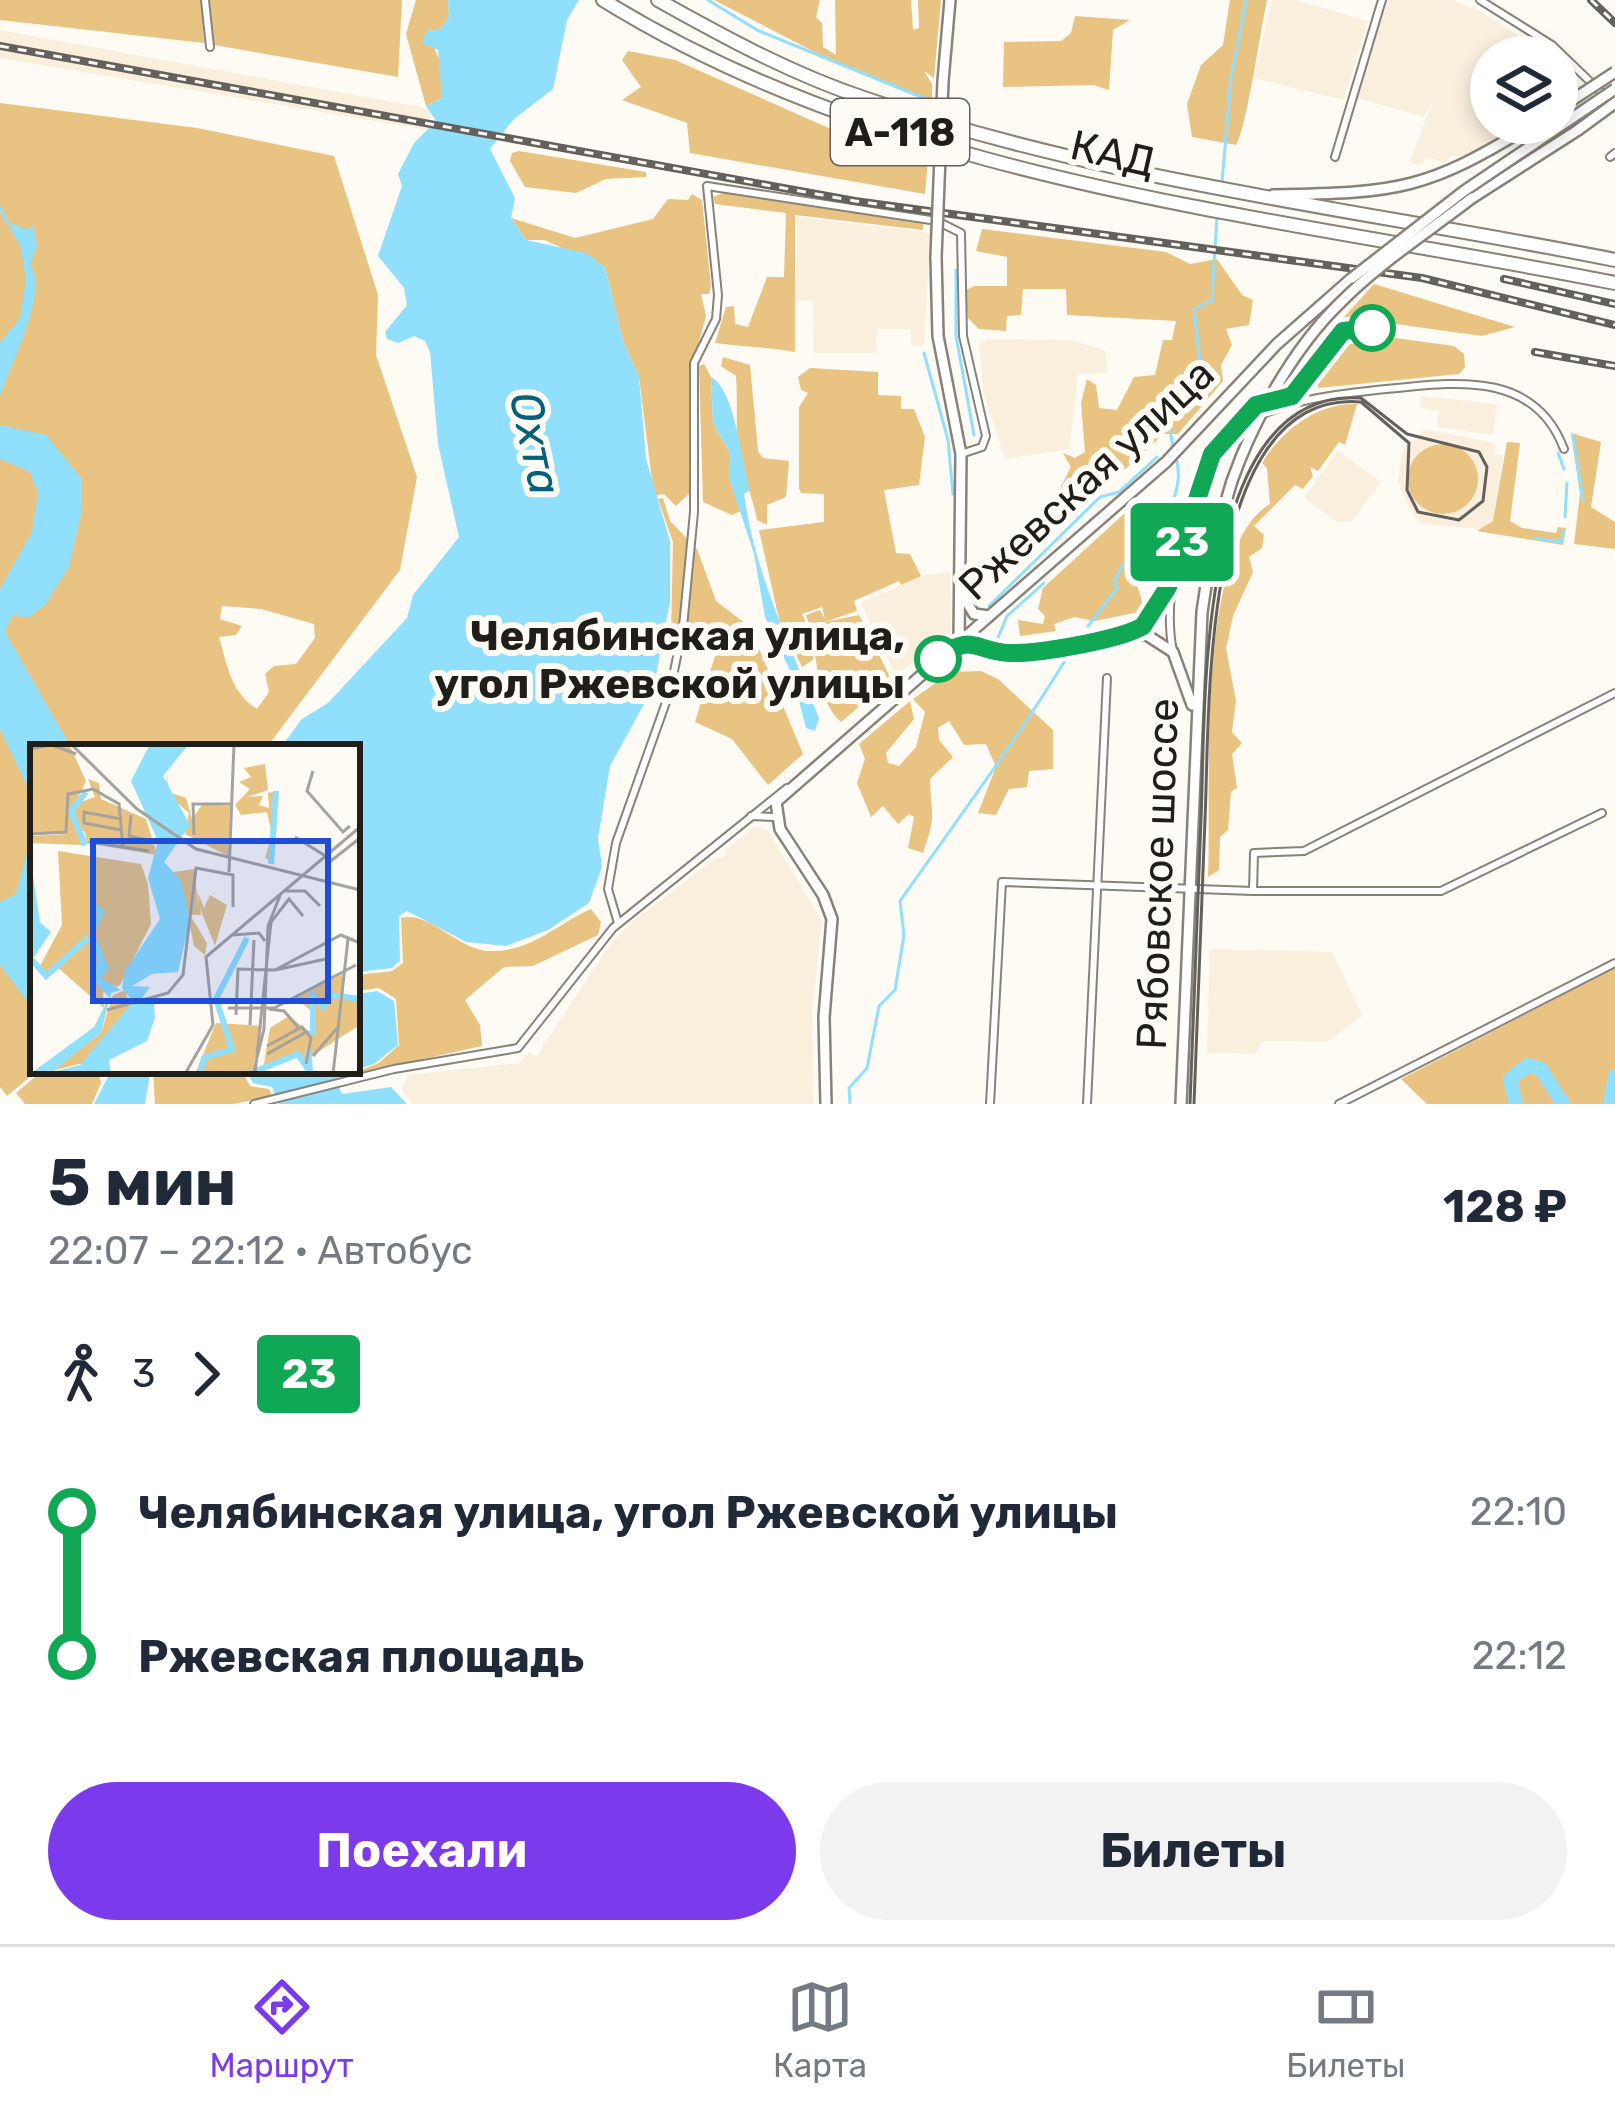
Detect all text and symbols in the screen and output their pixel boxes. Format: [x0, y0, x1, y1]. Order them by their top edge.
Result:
map controls [1470, 36, 1578, 144]
button: layers [1470, 36, 1578, 144]
road number: А-118 [831, 99, 969, 165]
street label: КАД [1066, 120, 1160, 188]
unlabelled marker [1350, 306, 1394, 350]
street label: Ржевская улица [949, 349, 1225, 611]
water label: Охта [499, 387, 572, 500]
line badge: 23 [1128, 503, 1236, 581]
text: 23 [1155, 517, 1209, 567]
place label: Челябинская улица, угол Ржевской улицы [434, 611, 905, 709]
marker: Челябинская улица, угол Ржевской улицы [916, 637, 960, 681]
street label: Рябовское шоссе [1127, 697, 1189, 1051]
inset map [30, 744, 360, 1074]
text: 5 мин [48, 1143, 237, 1222]
text: 128 ₽ [1443, 1180, 1567, 1233]
text: 22:07 – 22:12 · Автобус [48, 1228, 473, 1274]
icon: walk [48, 1341, 114, 1407]
icon: forward [173, 1341, 239, 1407]
text: 23 [281, 1349, 336, 1399]
text: 3 [132, 1351, 155, 1397]
text: Челябинская улица, угол Ржевской улицы [138, 1486, 1118, 1539]
text: 22:10 [1470, 1489, 1567, 1535]
text: Ржевская площадь [138, 1630, 584, 1683]
text: 22:12 [1472, 1633, 1567, 1679]
button: Поехали [48, 1782, 796, 1920]
button: Билеты [820, 1782, 1567, 1920]
tab: Маршрут [210, 1974, 354, 2085]
tab: Карта [773, 1974, 867, 2085]
tab: Билеты [1286, 1974, 1405, 2085]

